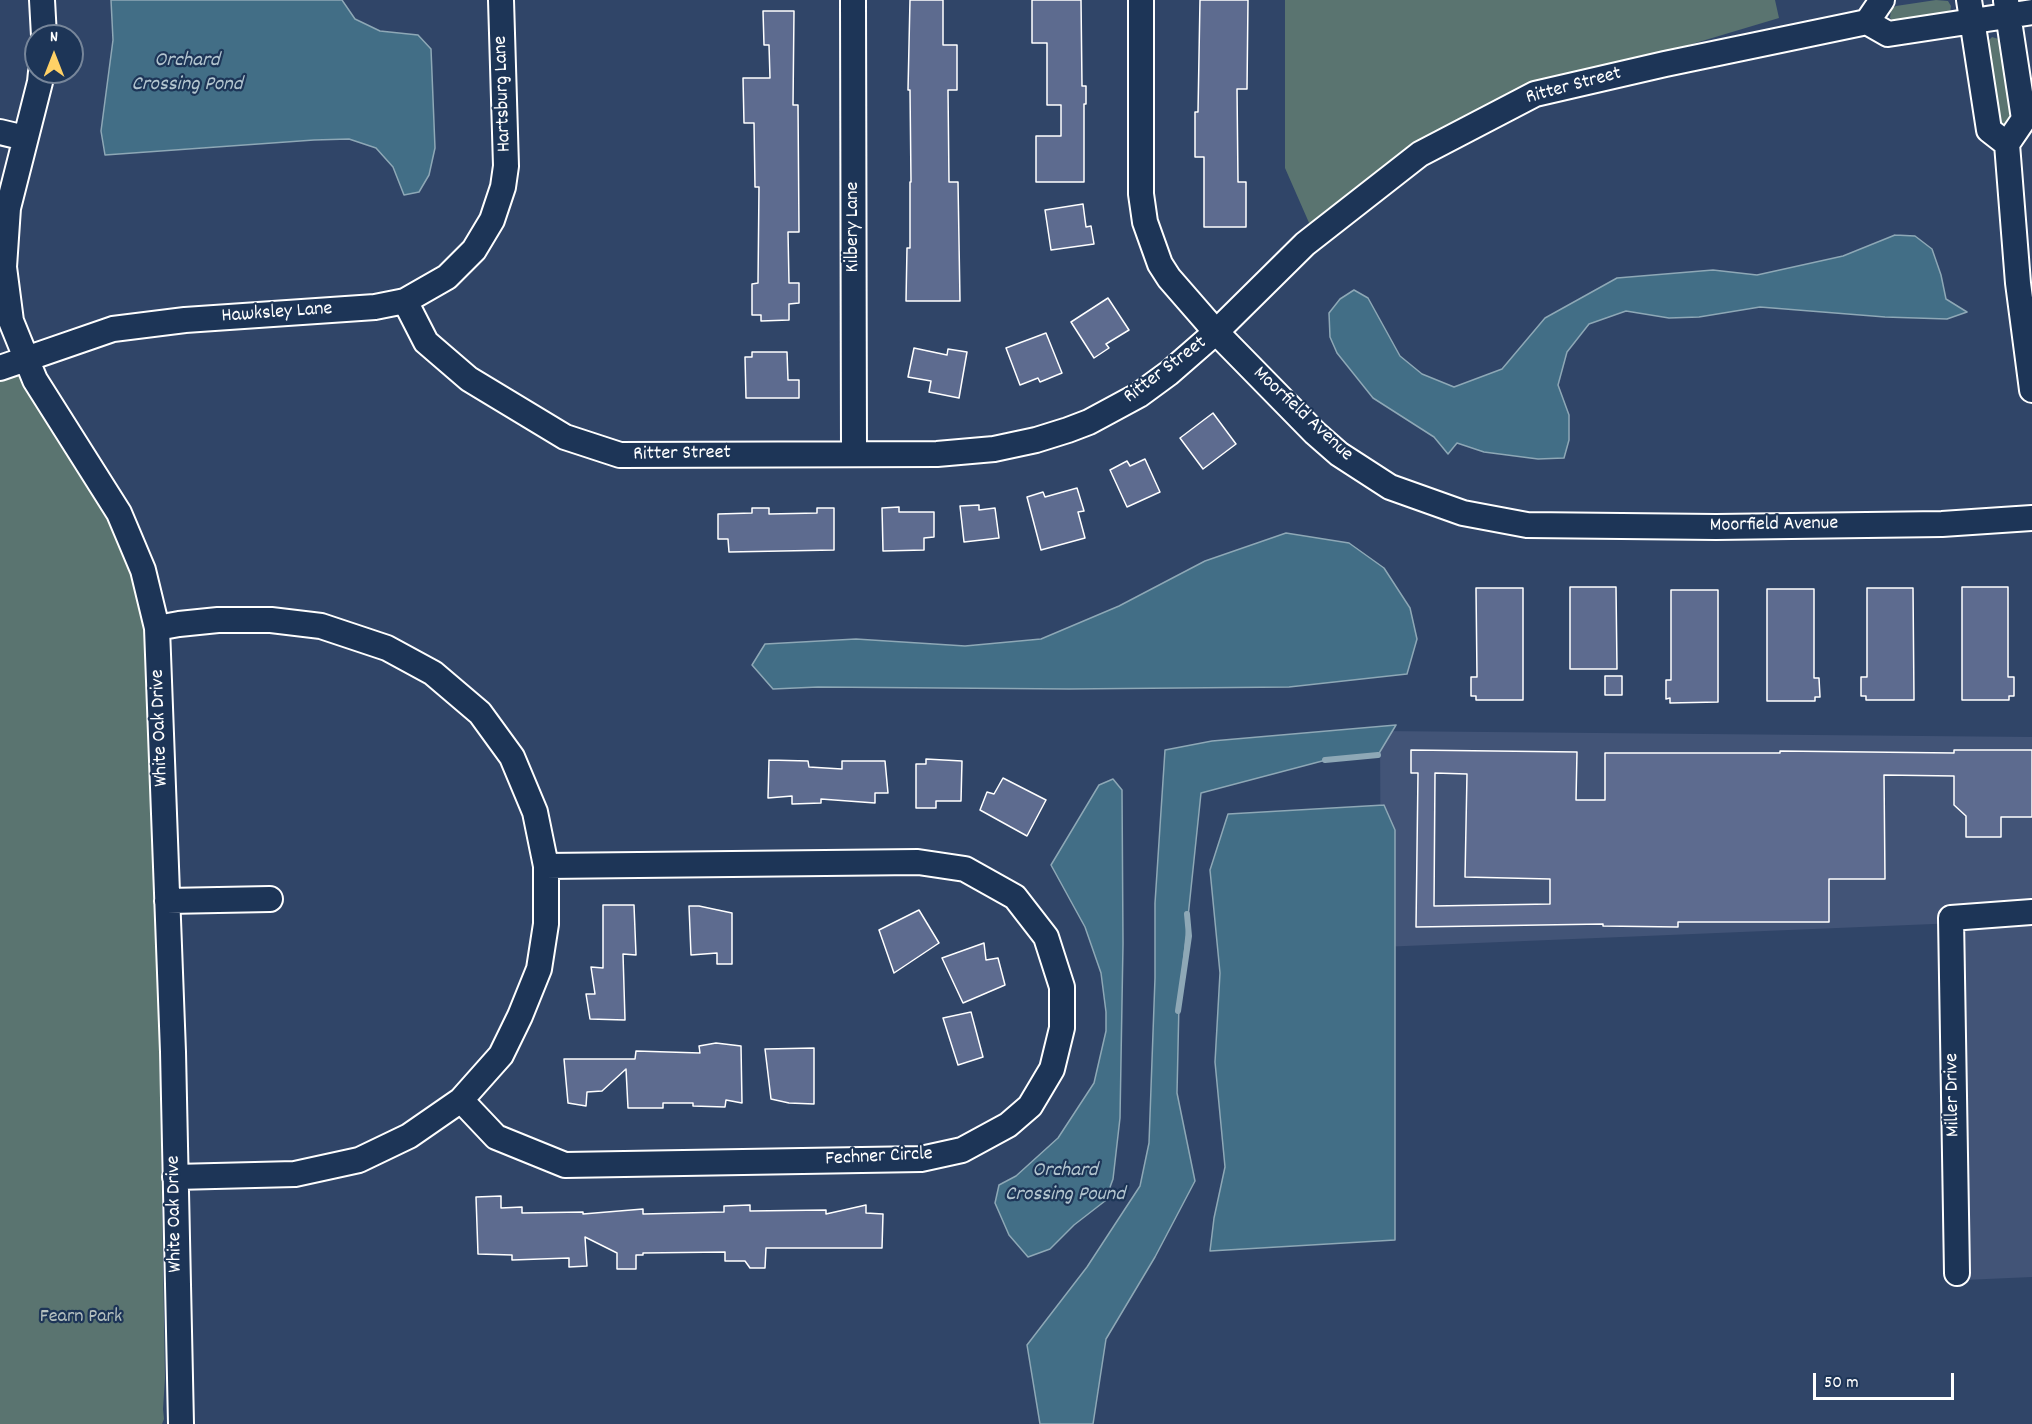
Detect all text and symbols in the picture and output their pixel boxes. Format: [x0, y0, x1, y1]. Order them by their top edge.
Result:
north arrow [24, 24, 84, 84]
text: N [50, 26, 58, 49]
street label: Hartsburg Lane [490, 35, 518, 153]
water label: Orchard Crossing Pond [131, 49, 243, 99]
street label: Ritter Street [1524, 63, 1624, 111]
street label: Kilbery Lane [842, 182, 866, 272]
street label: Hawksley Lane [221, 298, 333, 330]
street label: Ritter Street [1120, 332, 1212, 410]
street label: Moorfield Avenue [1247, 362, 1357, 468]
street label: Ritter Street [633, 442, 731, 468]
street label: Moorfield Avenue [1710, 513, 1838, 539]
street label: White Oak Drive [147, 669, 175, 787]
street label: Miller Drive [1941, 1053, 1967, 1137]
street label: Fechner Circle [825, 1143, 933, 1173]
street label: White Oak Drive [163, 1155, 189, 1273]
water label: Orchard Crossing Pound [1005, 1159, 1125, 1209]
park label: Fearn Park [40, 1306, 122, 1330]
scale bar [1816, 1361, 1957, 1399]
text: 50 m [1824, 1371, 1859, 1396]

